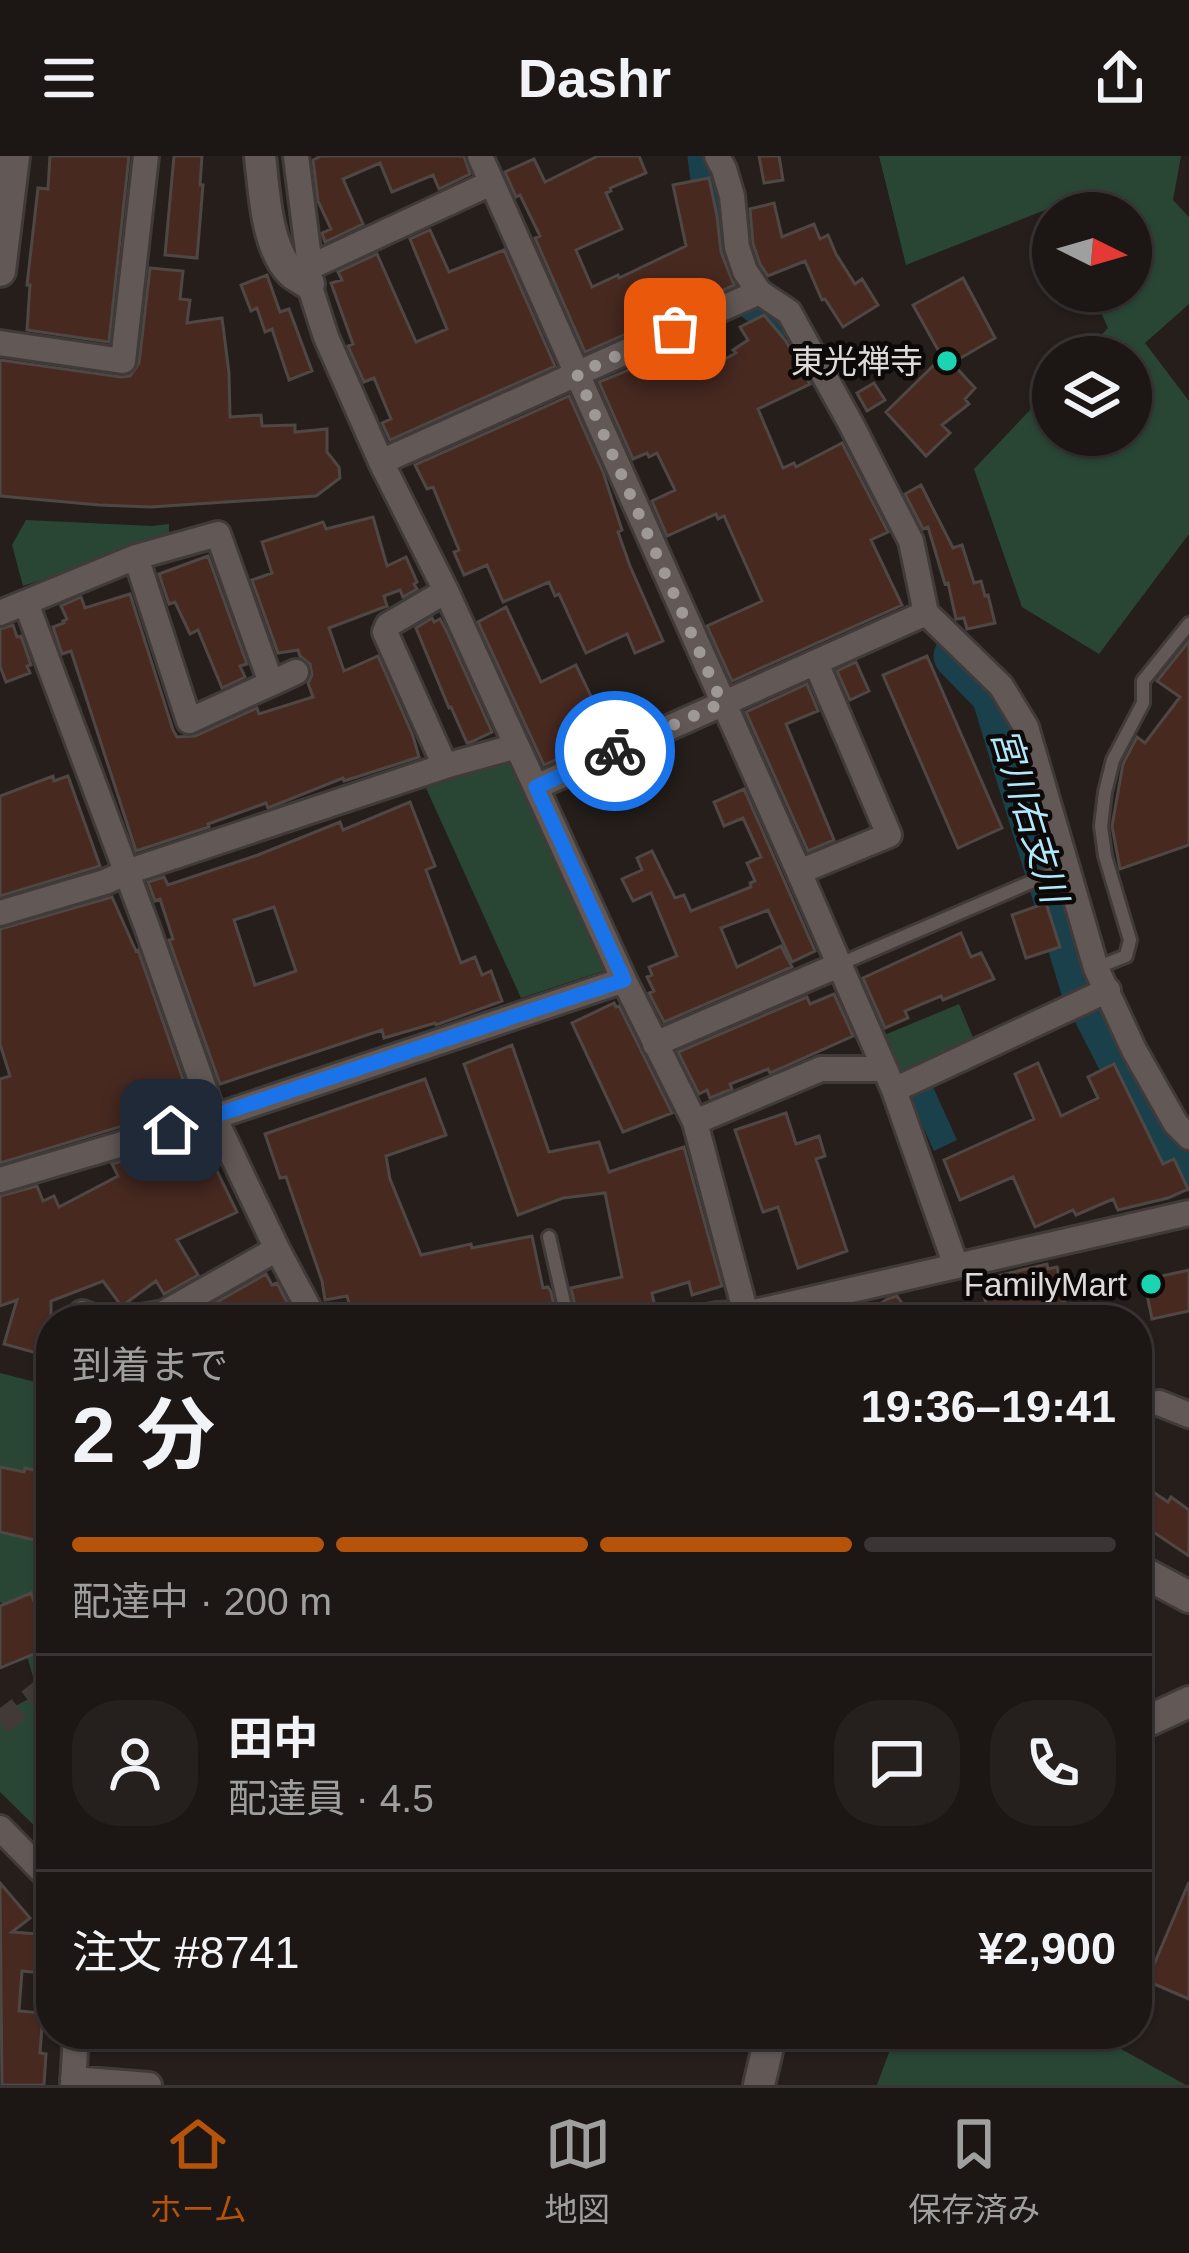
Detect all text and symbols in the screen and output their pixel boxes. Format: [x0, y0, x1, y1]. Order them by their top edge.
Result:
icon: menu [36, 45, 102, 111]
icon: share [1087, 45, 1153, 111]
text: Dashr [518, 48, 671, 108]
north arrow [1032, 192, 1152, 312]
map controls [1032, 192, 1152, 456]
pin [624, 278, 726, 380]
icon: bag [642, 296, 708, 362]
button: layers [1032, 336, 1152, 456]
place label: 東光禅寺 [791, 343, 923, 380]
marker: 東光禅寺 [934, 348, 960, 374]
courier [555, 691, 675, 811]
icon: bike [582, 718, 648, 784]
water label: 宮川右支川 [984, 723, 1077, 911]
pin [120, 1079, 222, 1181]
icon: home [138, 1097, 204, 1163]
place label: FamilyMart [964, 1266, 1127, 1303]
marker: FamilyMart [1138, 1271, 1164, 1297]
text: 到着まで [72, 1344, 228, 1387]
text: 19:36–19:41 [861, 1381, 1116, 1432]
text: 2 分 [72, 1391, 215, 1479]
text: 配達中 · 200 m [72, 1580, 332, 1623]
button: person [72, 1700, 198, 1826]
button: chat [834, 1700, 960, 1826]
button: phone [990, 1700, 1116, 1826]
text: 田中 [228, 1713, 318, 1764]
text: 配達員 · 4.5 [228, 1777, 434, 1820]
text: ¥2,900 [978, 1923, 1116, 1974]
text: 注文 #8741 [72, 1927, 300, 1978]
tab: ホーム [149, 2111, 247, 2231]
tab: 地図 [545, 2111, 611, 2231]
tab: 保存済み [908, 2111, 1040, 2231]

